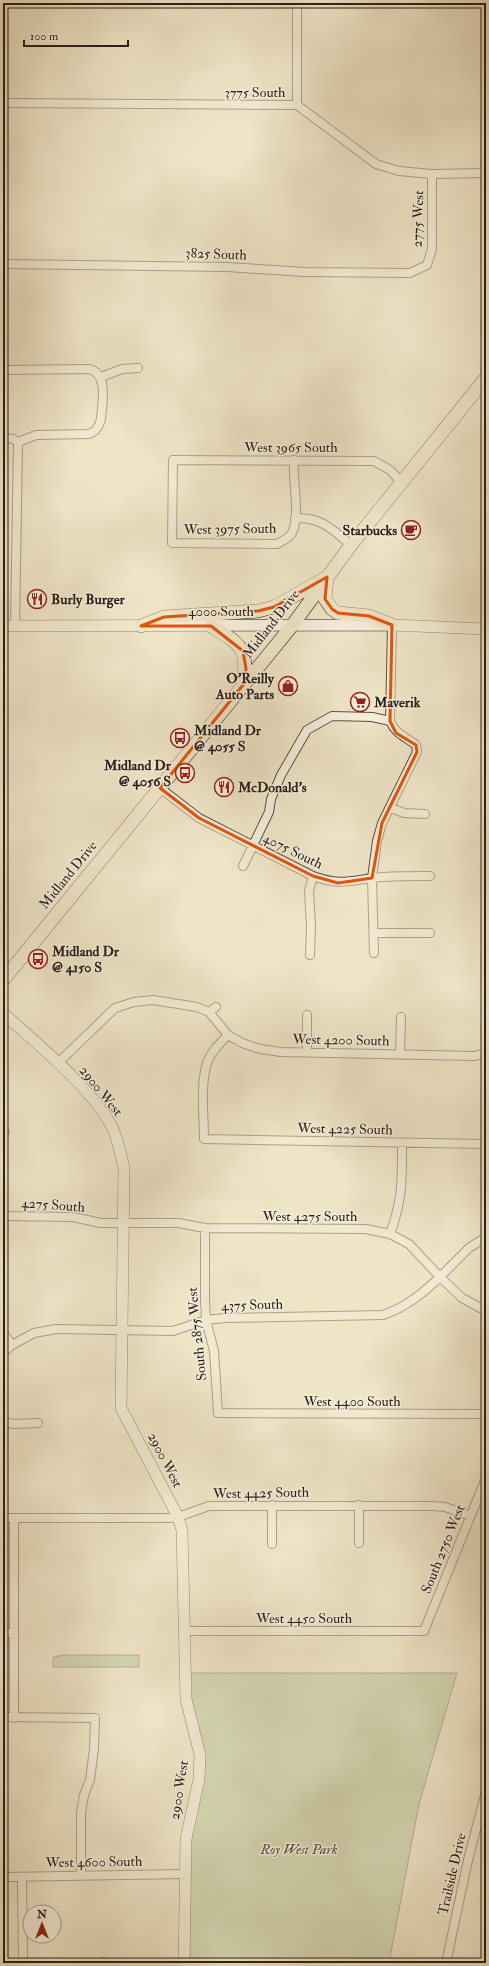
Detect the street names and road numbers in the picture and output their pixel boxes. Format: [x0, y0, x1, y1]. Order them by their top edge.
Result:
street label: 3775 South [225, 84, 286, 101]
street label: 2775 West [409, 190, 428, 248]
street label: 3825 South [185, 244, 248, 264]
street label: West 3965 South [243, 439, 338, 456]
street label: West 3975 South [182, 520, 277, 538]
street label: Midland Drive [239, 586, 303, 662]
street label: 4000 South [188, 603, 254, 620]
street label: 4075 South [261, 829, 326, 873]
street label: Midland Drive [35, 837, 101, 912]
street label: West 4200 South [292, 1031, 390, 1049]
street label: 2900 West [76, 1062, 127, 1120]
street label: West 4225 South [296, 1120, 394, 1138]
street label: 4275 South [21, 1194, 86, 1216]
street label: West 4275 South [262, 1208, 358, 1225]
street label: South 2875 West [184, 1286, 210, 1382]
street label: 4375 South [221, 1295, 284, 1315]
street label: West 4400 South [302, 1393, 401, 1410]
street label: 2900 West [144, 1430, 186, 1491]
street label: West 4425 South [212, 1484, 310, 1502]
street label: South 2750 West [417, 1502, 469, 1596]
street label: West 4450 South [255, 1610, 353, 1627]
street label: 2900 West [166, 1759, 192, 1821]
street label: Trailside Drive [434, 1831, 470, 1917]
street label: West 4600 South [45, 1853, 143, 1871]

